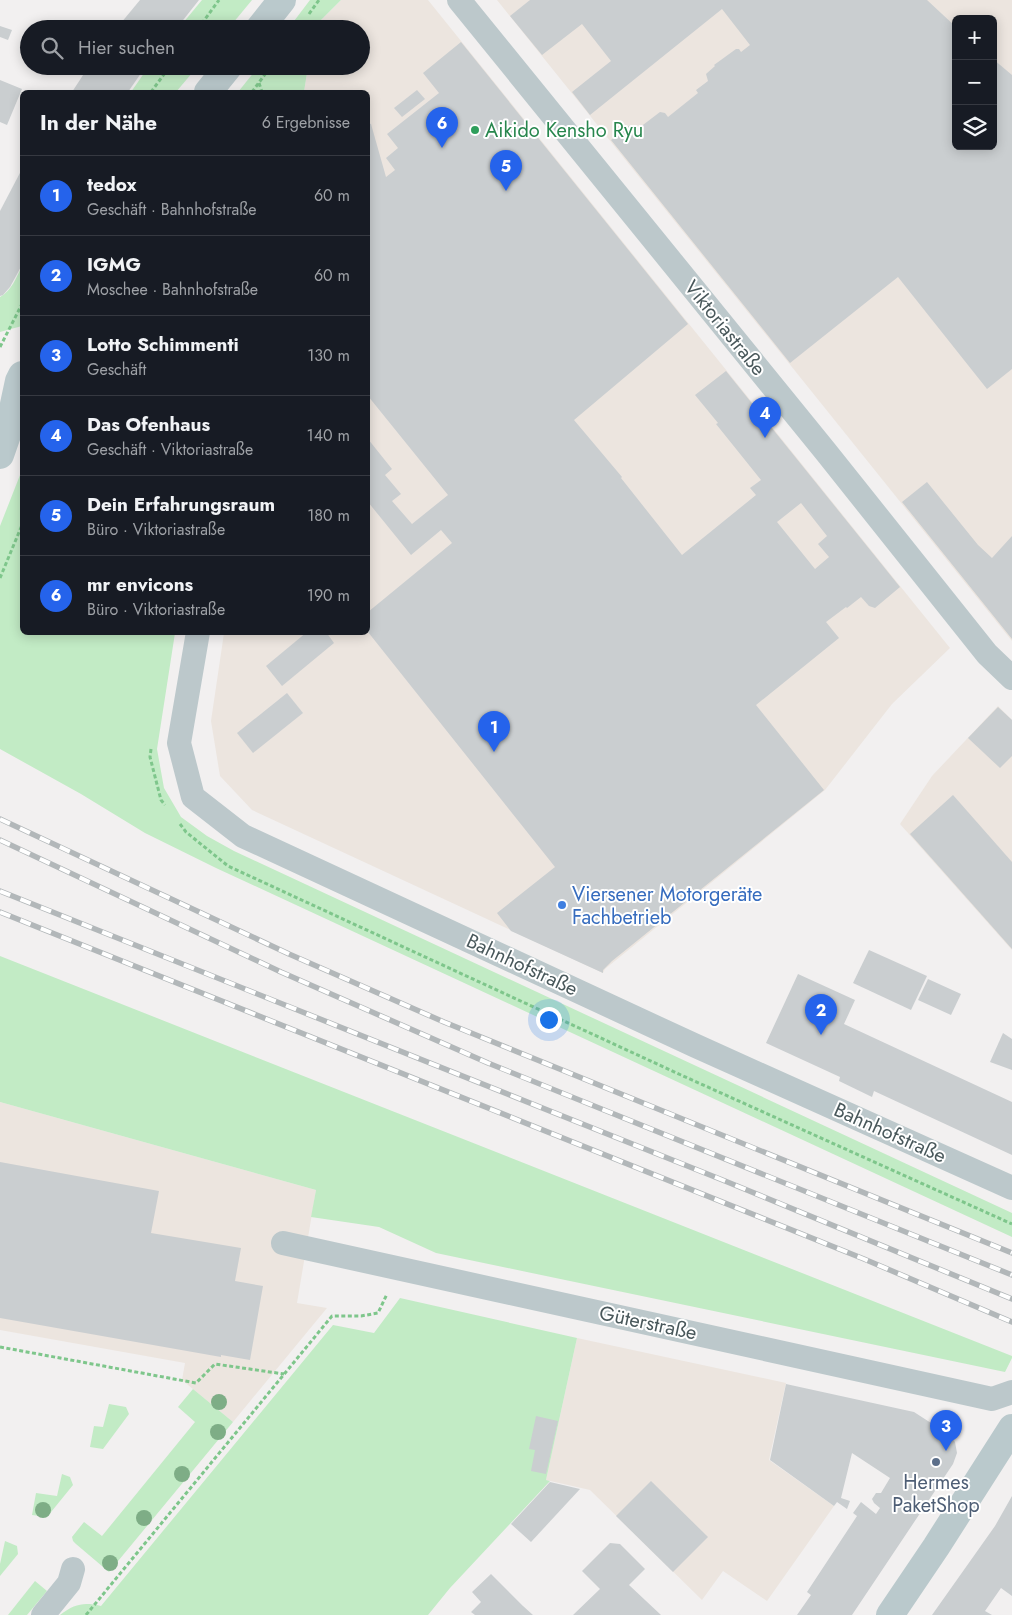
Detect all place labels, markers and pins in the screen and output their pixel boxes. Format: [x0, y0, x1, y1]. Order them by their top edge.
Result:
pin: 6 [426, 107, 458, 148]
place label: Aikido Kensho Ryu [485, 116, 643, 145]
marker: Aikido Kensho Ryu [469, 124, 481, 136]
pin: 5 [490, 150, 522, 191]
pin: 4 [749, 397, 781, 438]
pin: 1 [478, 711, 510, 752]
place label: Viersener Motorgeräte Fachbetrieb [572, 880, 762, 932]
marker: Viersener Motorgeräte Fachbetrieb [556, 899, 568, 911]
pin: 2 [805, 994, 837, 1035]
pin: 3 [930, 1410, 962, 1451]
marker: Hermes PaketShop [930, 1456, 942, 1468]
place label: Hermes PaketShop [892, 1468, 980, 1520]

